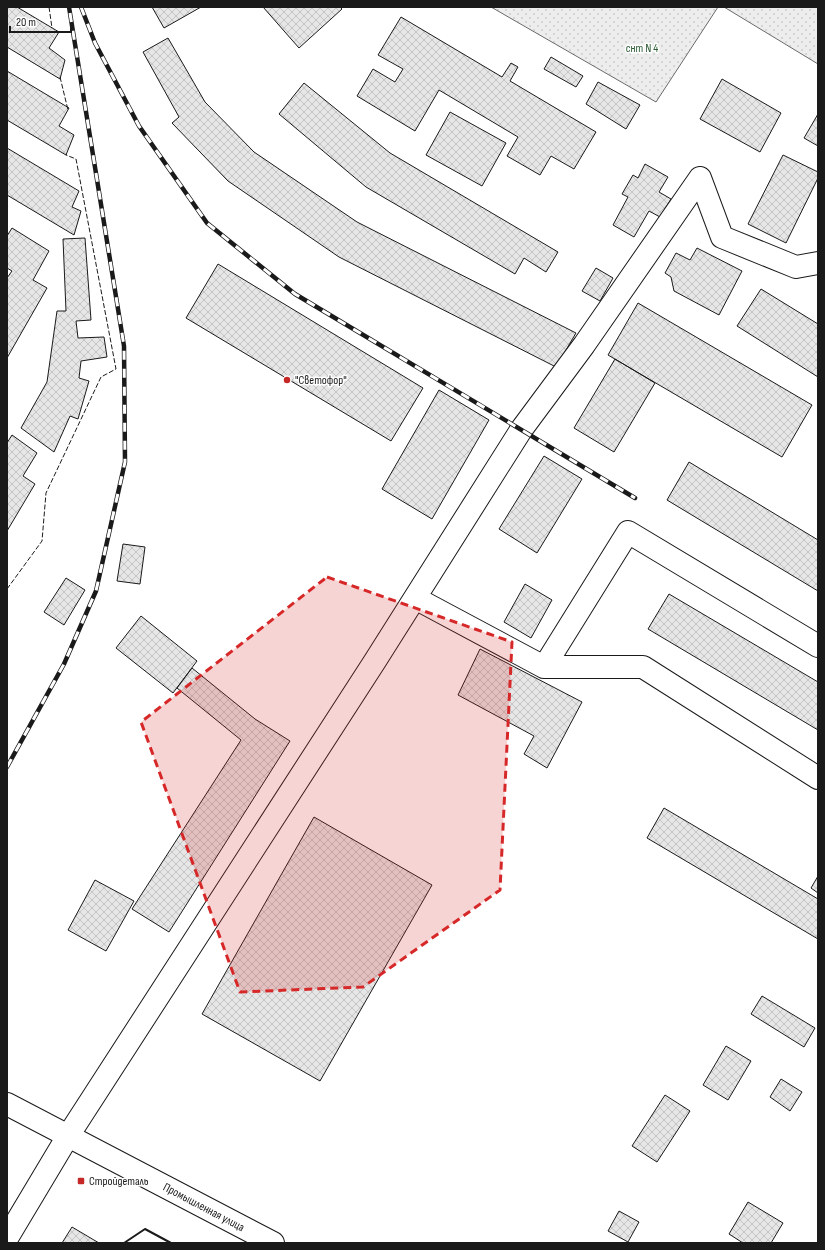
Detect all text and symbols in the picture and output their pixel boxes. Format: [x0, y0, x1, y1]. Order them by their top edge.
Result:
scale bar [10, 8, 71, 34]
text: 20 m [16, 15, 36, 30]
park label: снт N 4 [626, 41, 658, 56]
place label: "Светофор" [295, 373, 347, 388]
marker: "Светофор" [282, 375, 292, 385]
place label: Стройдеталь [89, 1174, 149, 1189]
marker: Стройдеталь [76, 1176, 86, 1186]
street label: Промышленная улица [160, 1180, 247, 1235]

